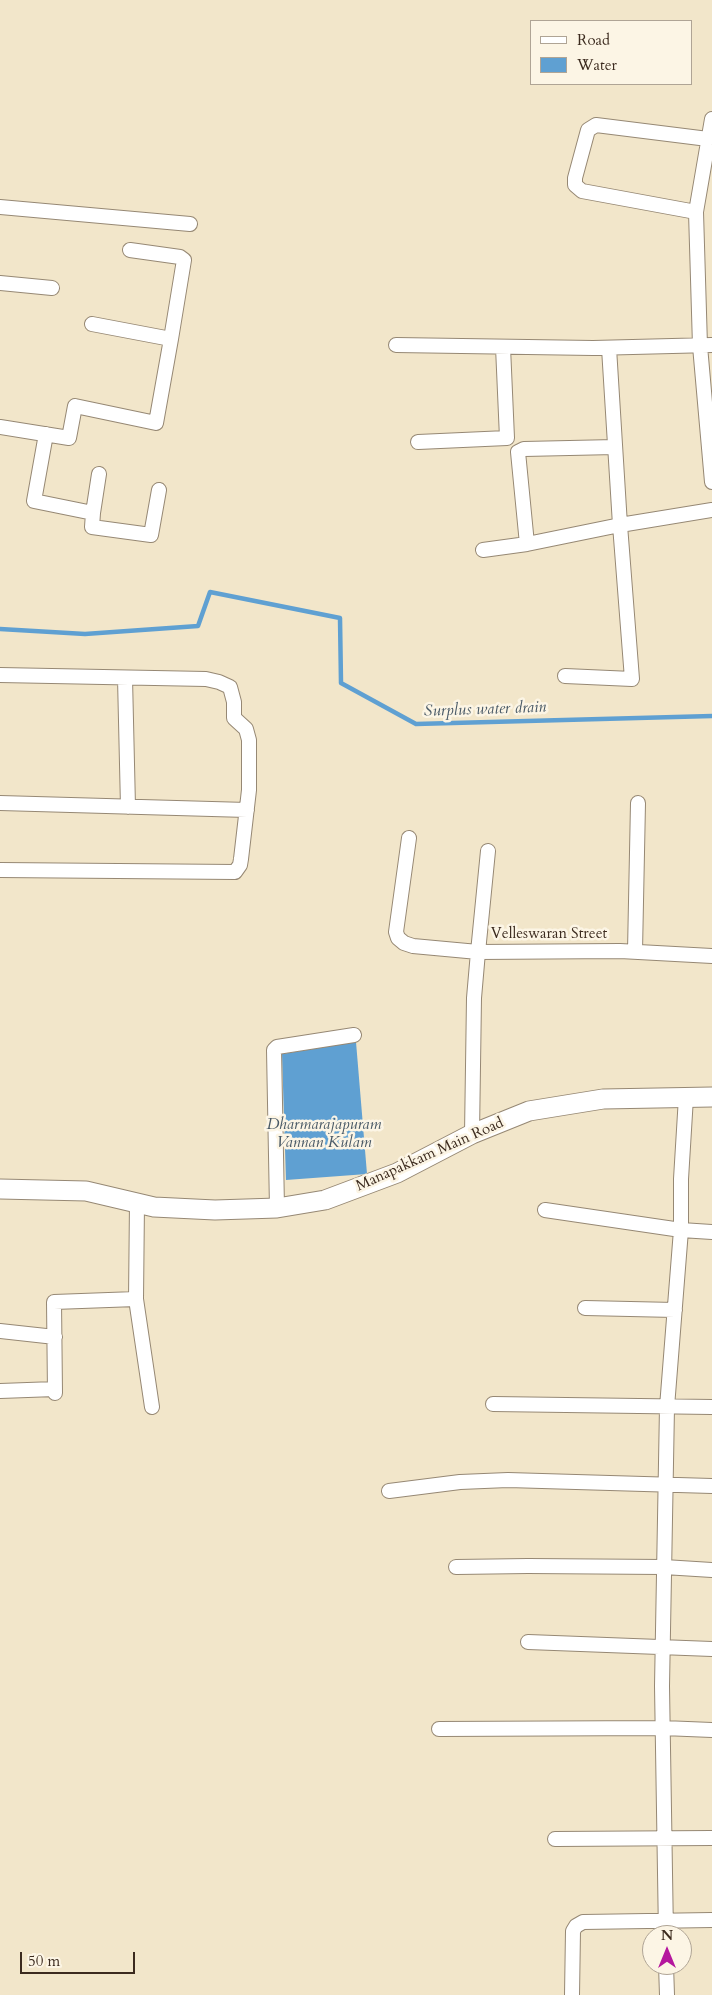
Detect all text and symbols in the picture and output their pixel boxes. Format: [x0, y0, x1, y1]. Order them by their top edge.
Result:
legend [530, 20, 692, 85]
text: Road [577, 30, 610, 50]
text: Water [577, 55, 617, 75]
water label: Surplus water drain [423, 698, 547, 722]
street label: Velleswaran Street [491, 926, 607, 944]
street label: Manapakkam Main Road [353, 1114, 507, 1196]
water label: Dharmarajapuram Vannan Kulam [266, 1115, 382, 1153]
north arrow [642, 1925, 692, 1975]
text: N [661, 1926, 673, 1945]
scale bar [22, 1942, 138, 1974]
text: 50 m [28, 1951, 60, 1971]

